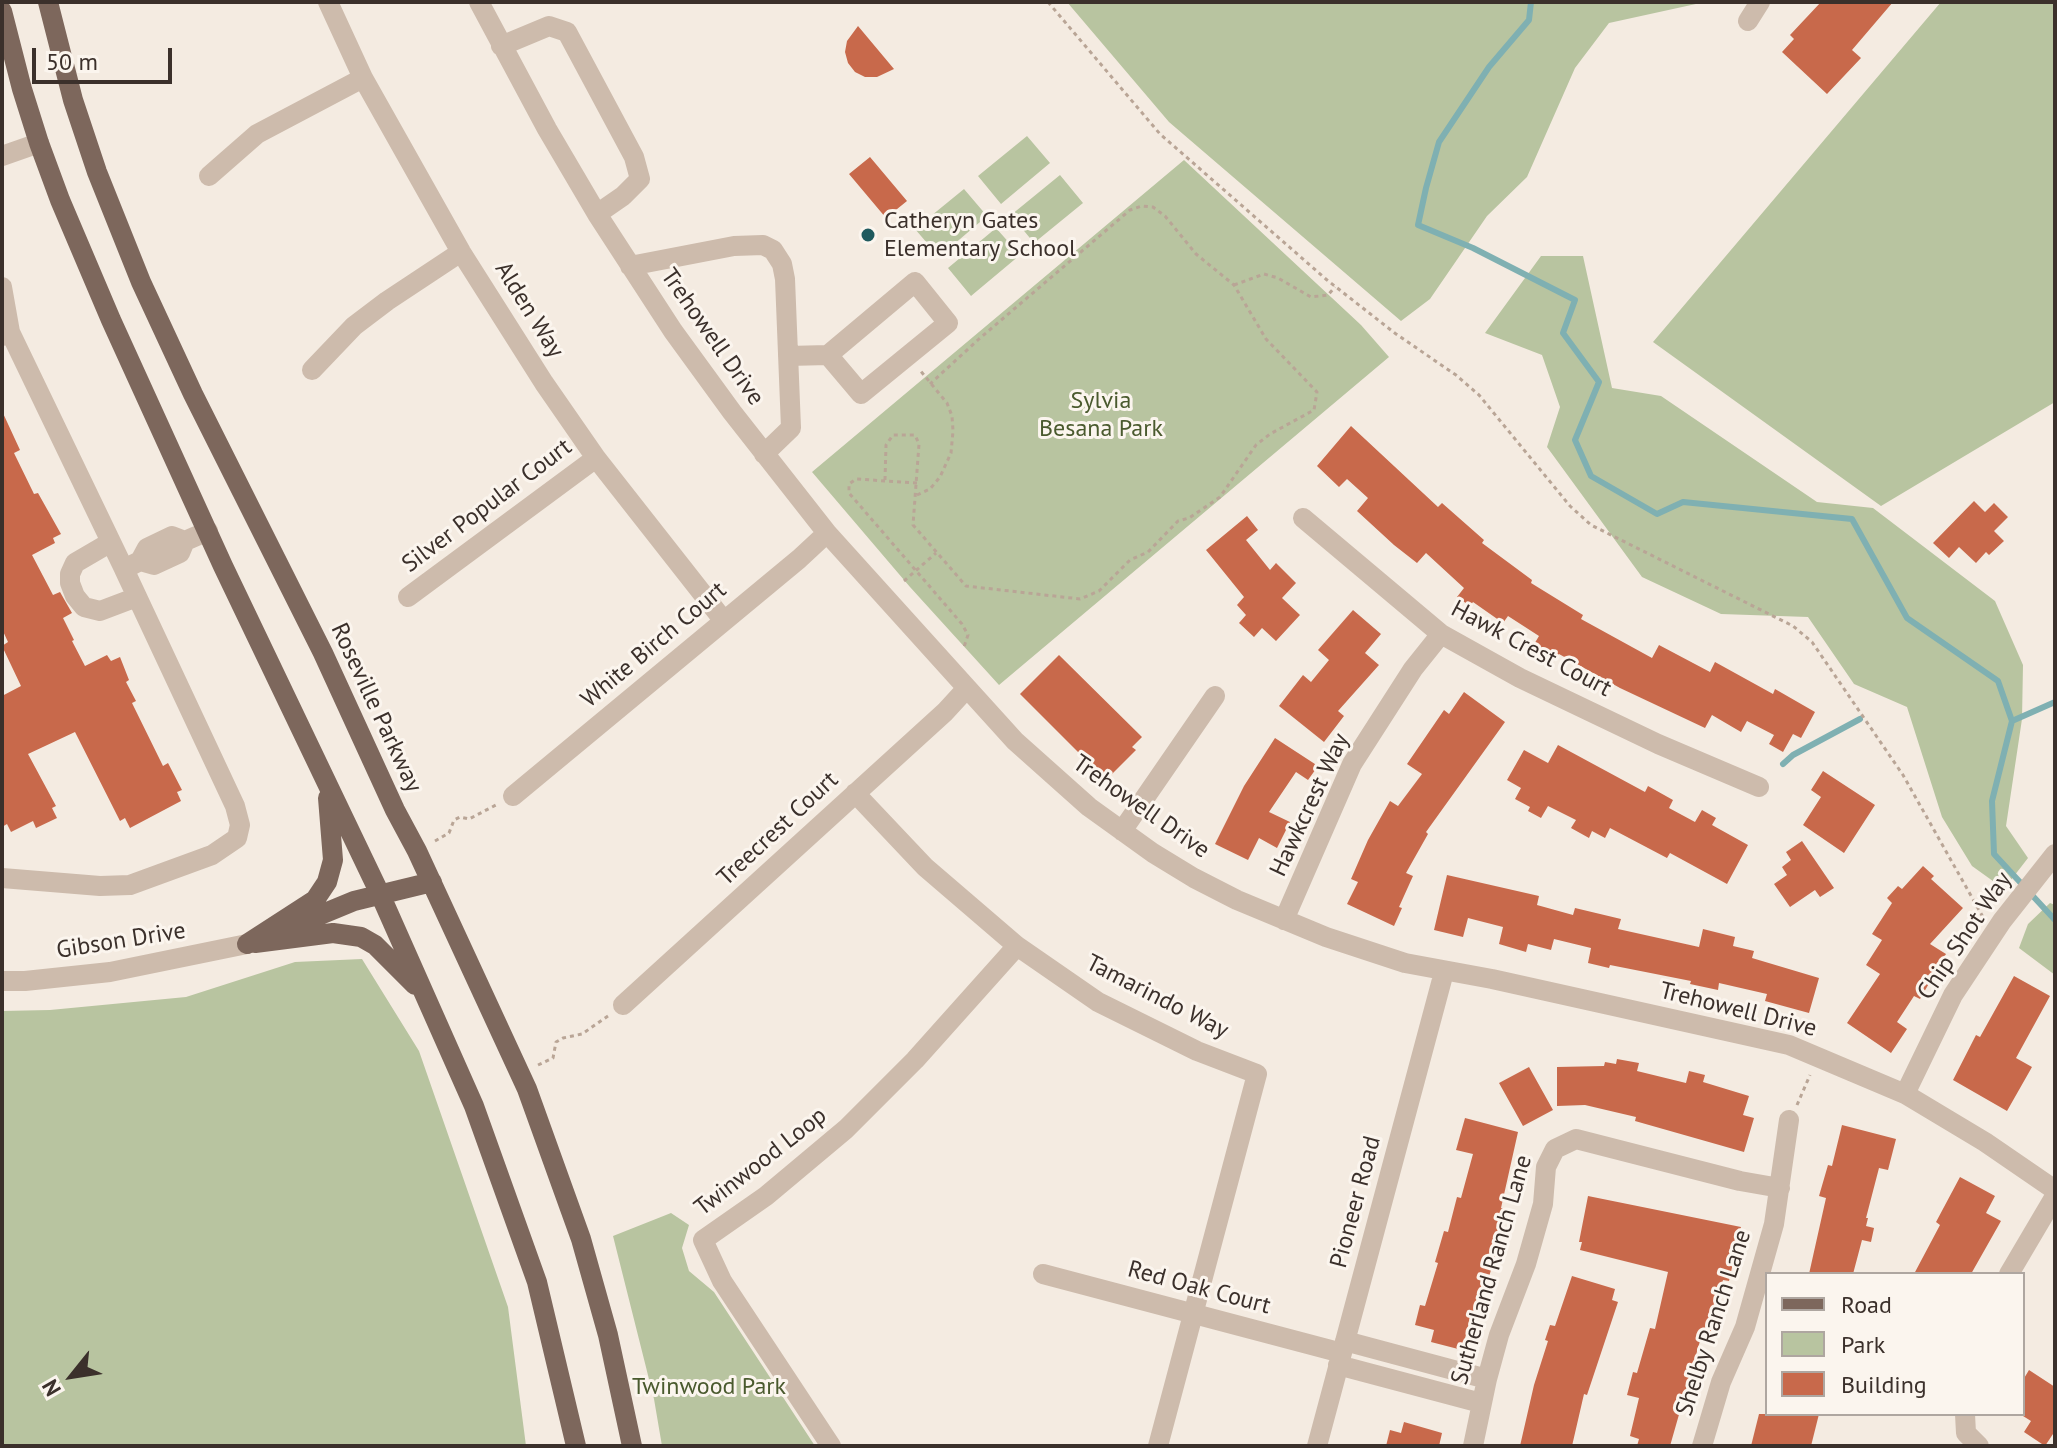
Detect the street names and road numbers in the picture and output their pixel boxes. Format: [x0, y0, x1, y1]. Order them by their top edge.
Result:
street label: Alden Way [488, 257, 570, 363]
street label: Trehowell Drive [654, 263, 770, 411]
street label: Silver Popular Court [397, 433, 577, 579]
street label: White Birch Court [576, 576, 732, 714]
street label: Hawk Crest Court [1446, 595, 1616, 703]
street label: Roseville Parkway [324, 619, 428, 797]
street label: Hawkcrest Way [1264, 729, 1356, 881]
street label: Trehowell Drive [1067, 749, 1215, 865]
street label: Treecrest Court [712, 766, 844, 892]
street label: Chip Shot Way [1912, 867, 2018, 1005]
street label: Gibson Drive [54, 917, 188, 965]
street label: Tamarindo Way [1081, 949, 1233, 1045]
street label: Trehowell Drive [1657, 977, 1819, 1043]
street label: Twinwood Loop [689, 1102, 833, 1222]
street label: Pioneer Road [1325, 1133, 1387, 1271]
street label: Sutherland Ranch Lane [1445, 1152, 1539, 1388]
street label: Shelby Ranch Lane [1670, 1226, 1758, 1420]
street label: Red Oak Court [1124, 1255, 1274, 1321]

